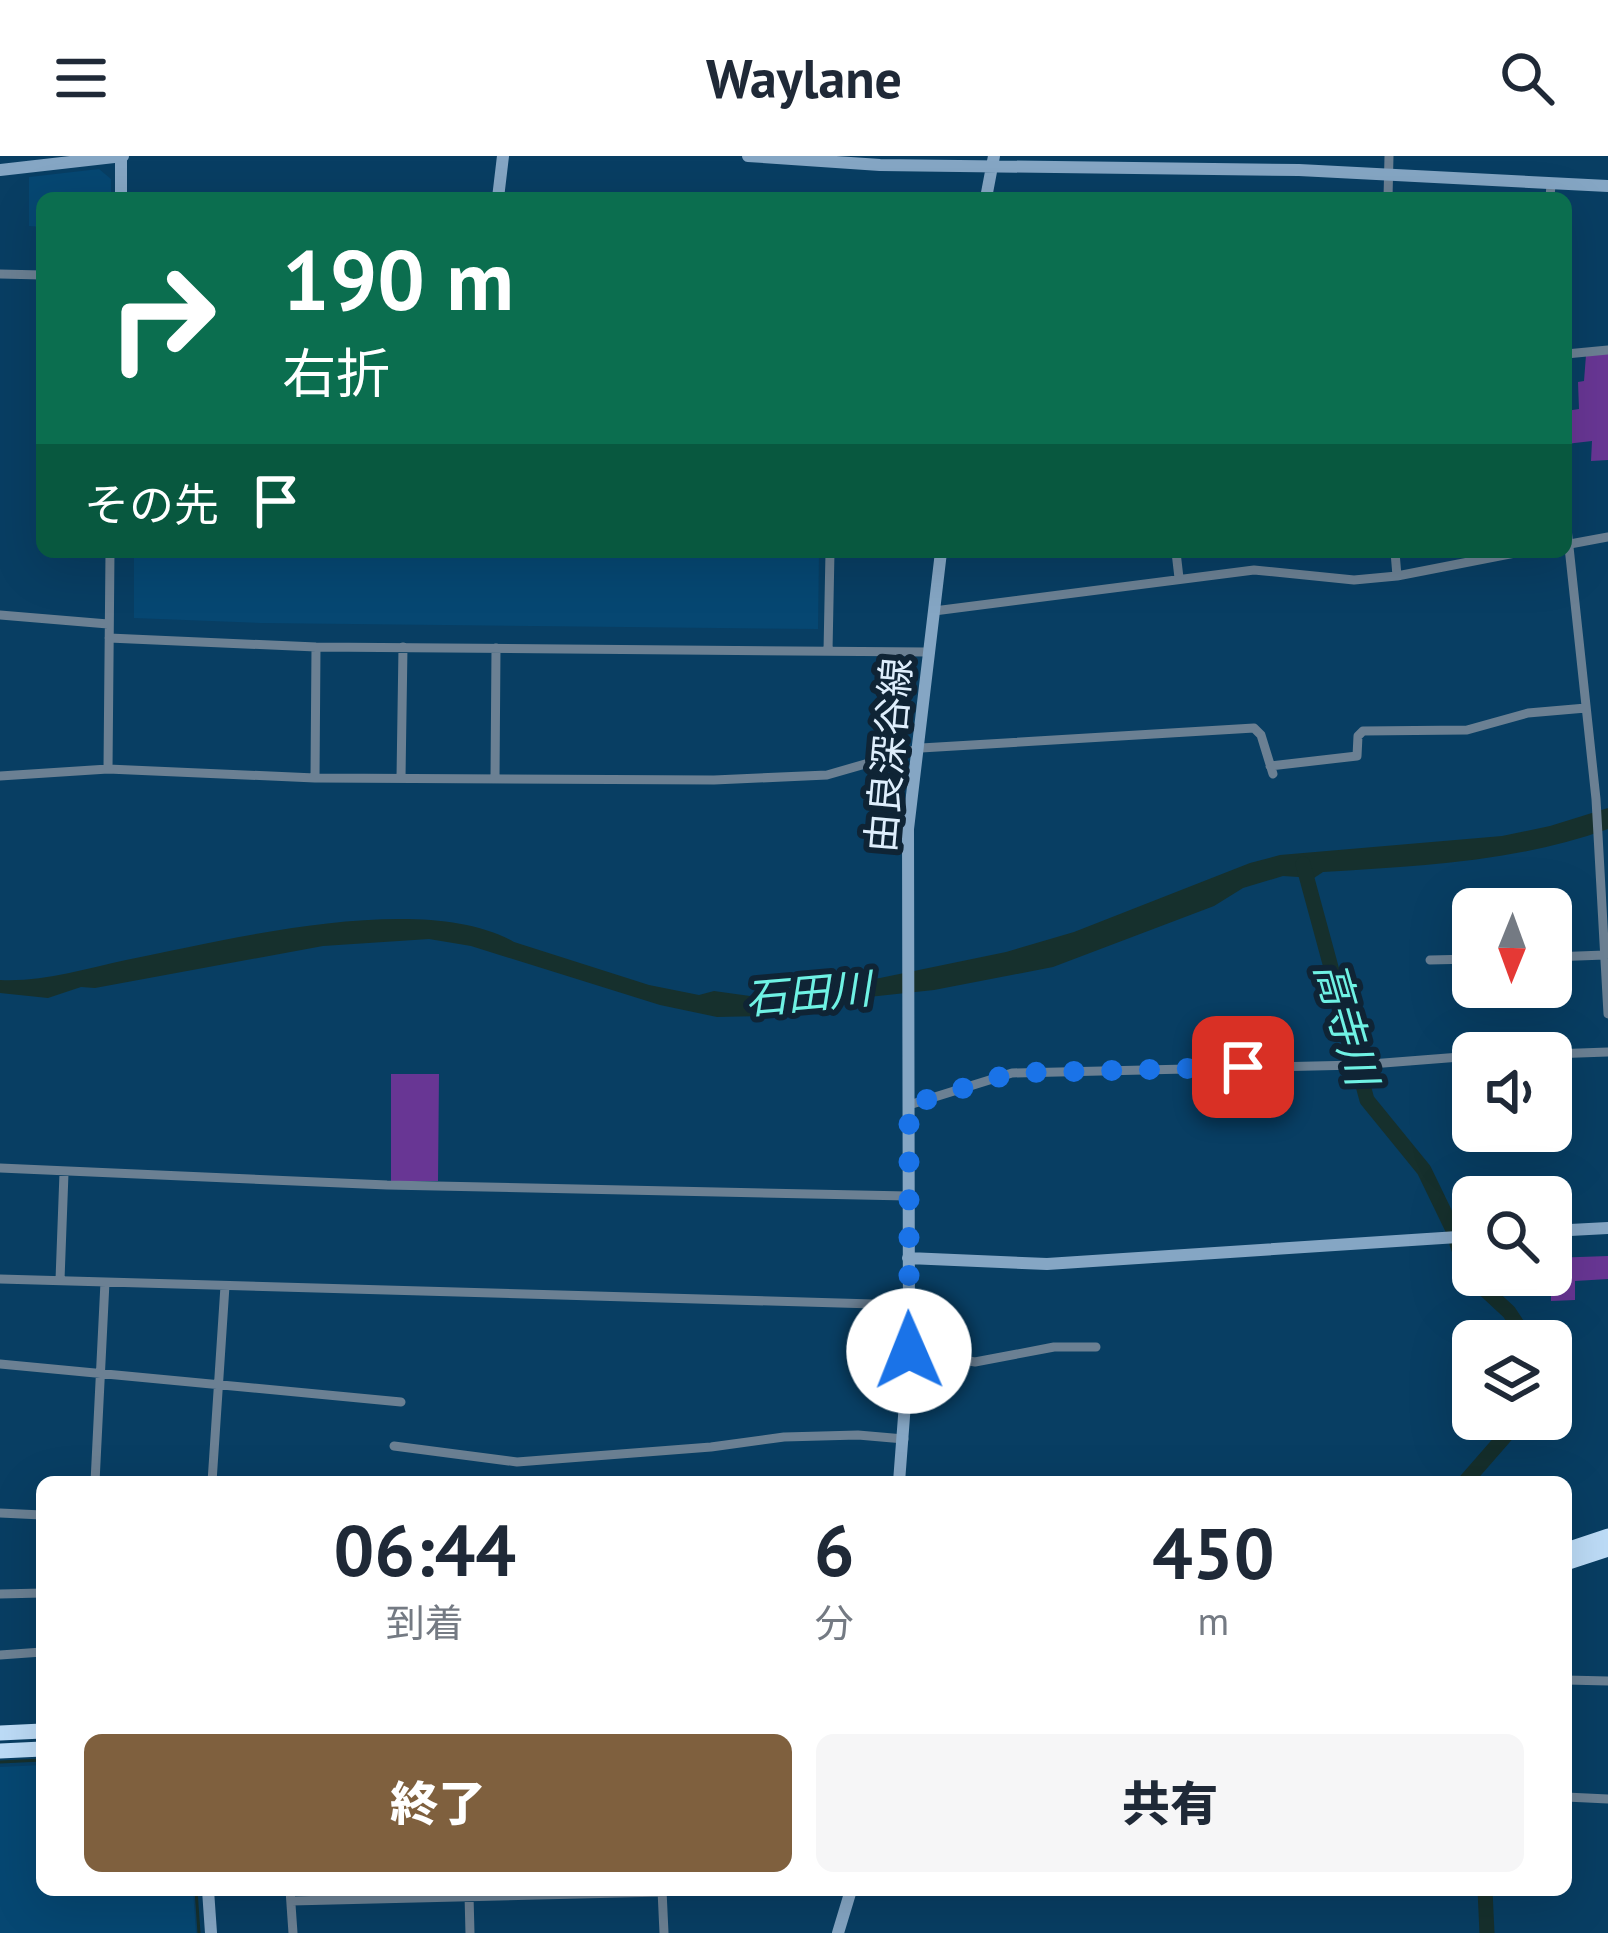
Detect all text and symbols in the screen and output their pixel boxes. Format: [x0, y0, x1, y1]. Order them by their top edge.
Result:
text: Waylane [706, 43, 902, 113]
icon: menu [48, 45, 114, 111]
icon: search [1494, 45, 1560, 111]
text: 190 m [282, 224, 514, 333]
icon: right [84, 240, 240, 396]
text: 右折 [282, 338, 390, 408]
icon: arrive [243, 468, 309, 534]
text: その先 [84, 475, 219, 533]
street label: 由良深谷線 [854, 656, 922, 854]
north arrow [1452, 888, 1572, 1008]
map controls [1452, 888, 1572, 1440]
water label: 高寺川 [1303, 955, 1392, 1095]
water label: 石田川 [743, 960, 877, 1026]
pin [1192, 1016, 1294, 1118]
button: sound [1452, 1032, 1572, 1152]
icon: arrive [1210, 1034, 1276, 1100]
button: search [1452, 1176, 1572, 1296]
position arrow [846, 1288, 972, 1414]
button: layers [1452, 1320, 1572, 1440]
text: 06:44 [334, 1503, 516, 1596]
text: 6 [814, 1503, 855, 1596]
text: 450 [1152, 1506, 1274, 1599]
text: m [1197, 1595, 1229, 1646]
text: 到着 [386, 1597, 464, 1648]
text: 分 [815, 1597, 854, 1648]
button: 終了 [84, 1734, 792, 1872]
button: 共有 [816, 1734, 1524, 1872]

